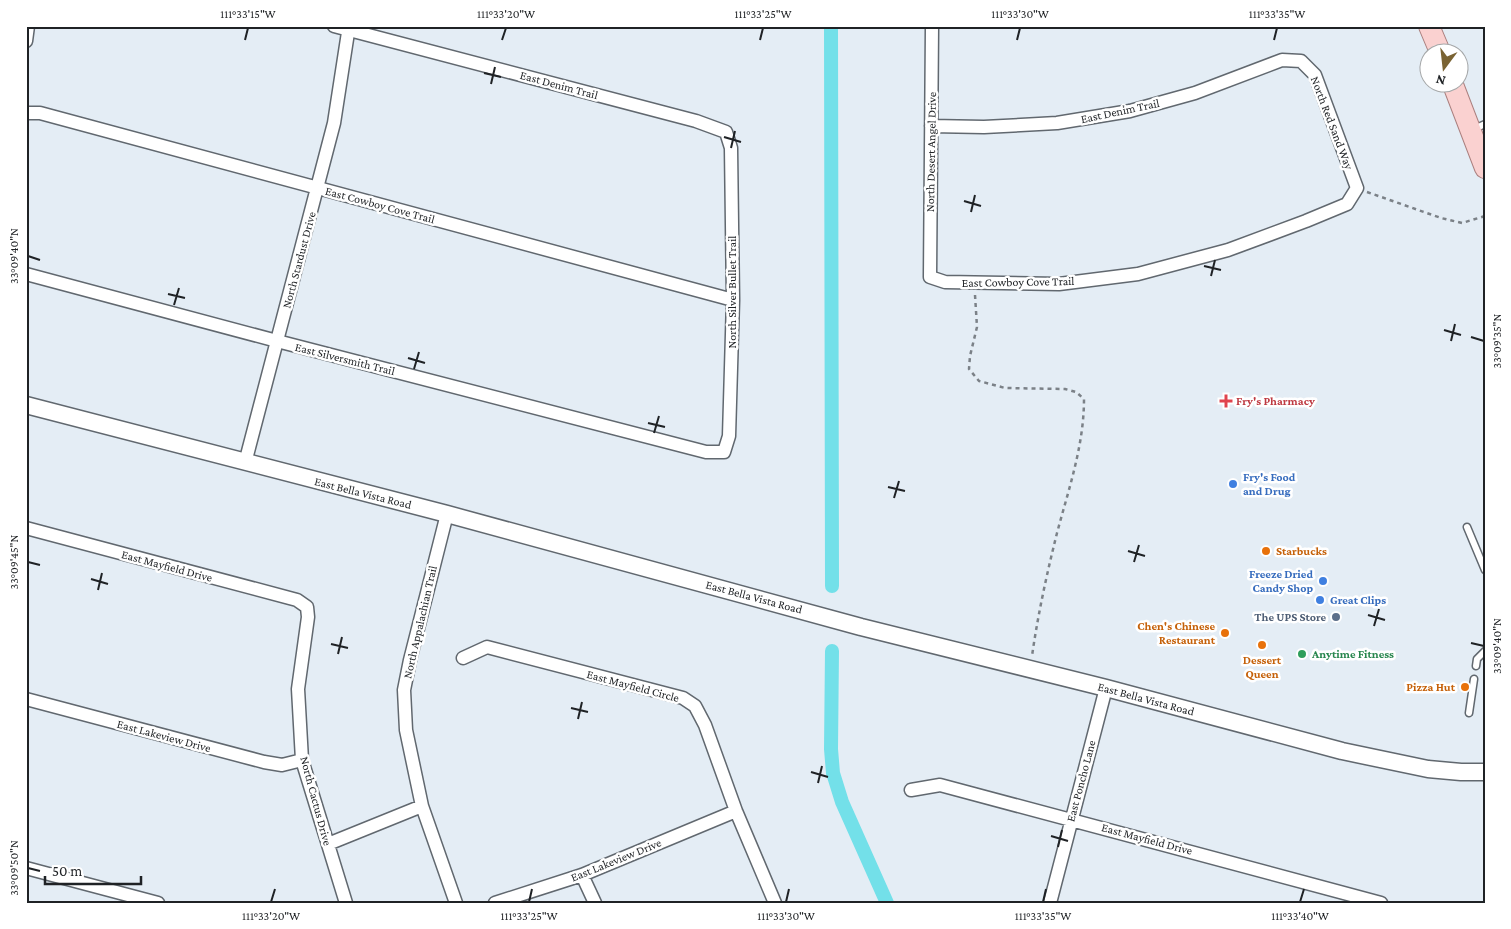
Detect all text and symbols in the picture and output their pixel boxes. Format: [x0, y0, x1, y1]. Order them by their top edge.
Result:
text: 111°33'15"W [220, 7, 276, 21]
text: 111°33'20"W [477, 7, 535, 21]
text: 111°33'25"W [735, 7, 791, 21]
text: 111°33'30"W [991, 7, 1049, 21]
text: 111°33'35"W [1249, 7, 1305, 21]
north arrow [1418, 42, 1468, 92]
street label: East Denim Trail [518, 68, 600, 102]
text: N [1434, 71, 1447, 90]
street label: North Red Sand Way [1308, 74, 1356, 172]
street label: North Desert Angel Drive [923, 92, 939, 212]
street label: East Denim Trail [1079, 96, 1161, 126]
street label: East Cowboy Cove Trail [324, 184, 436, 226]
street label: North Stardust Drive [279, 210, 319, 310]
text: 33°09'40"N [7, 228, 21, 284]
street label: North Silver Bullet Trail [725, 236, 739, 348]
street label: East Cowboy Cove Trail [961, 274, 1075, 290]
text: 33°09'35"N [1490, 313, 1504, 368]
street label: East Silversmith Trail [294, 340, 396, 378]
place label: Fry's Pharmacy [1236, 394, 1315, 408]
marker: Fry's Pharmacy [1220, 395, 1232, 407]
place label: Fry's Food and Drug [1243, 470, 1296, 498]
street label: East Bella Vista Road [313, 474, 414, 512]
marker: Fry's Food and Drug [1227, 478, 1239, 490]
text: 33°09'45"N [7, 534, 21, 589]
place label: Starbucks [1276, 544, 1327, 558]
marker: Starbucks [1260, 545, 1272, 557]
street label: East Mayfield Drive [120, 547, 214, 585]
street label: North Appalachian Trail [400, 564, 440, 680]
place label: Freeze Dried Candy Shop [1249, 567, 1313, 595]
marker: Freeze Dried Candy Shop [1317, 575, 1329, 587]
street label: East Bella Vista Road [704, 577, 805, 617]
place label: Great Clips [1330, 593, 1386, 607]
marker: Great Clips [1314, 594, 1326, 606]
place label: The UPS Store [1254, 610, 1326, 624]
marker: The UPS Store [1330, 611, 1342, 623]
text: 33°09'40"N [1490, 618, 1504, 674]
place label: Chen's Chinese Restaurant [1137, 619, 1216, 647]
marker: Chen's Chinese Restaurant [1219, 627, 1231, 639]
marker: Dessert Queen [1256, 639, 1268, 651]
place label: Anytime Fitness [1311, 647, 1394, 661]
marker: Anytime Fitness [1296, 648, 1308, 660]
place label: Dessert Queen [1243, 653, 1282, 681]
street label: East Mayfield Circle [585, 667, 681, 705]
street label: East Bella Vista Road [1096, 679, 1197, 719]
place label: Pizza Hut [1406, 680, 1456, 694]
marker: Pizza Hut [1459, 681, 1471, 693]
street label: East Lakeview Drive [116, 717, 212, 755]
street label: East Poncho Lane [1063, 739, 1099, 823]
street label: North Cactus Drive [297, 755, 335, 847]
street label: East Mayfield Drive [1100, 820, 1194, 858]
street label: East Lakeview Drive [569, 835, 663, 885]
text: 33°09'50"N [7, 840, 21, 896]
scale bar [45, 854, 141, 886]
text: 50 m [52, 863, 82, 879]
text: 111°33'20"W [242, 909, 300, 923]
text: 111°33'25"W [501, 909, 557, 923]
text: 111°33'30"W [757, 909, 815, 923]
text: 111°33'35"W [1015, 909, 1071, 923]
text: 111°33'40"W [1271, 909, 1329, 923]

